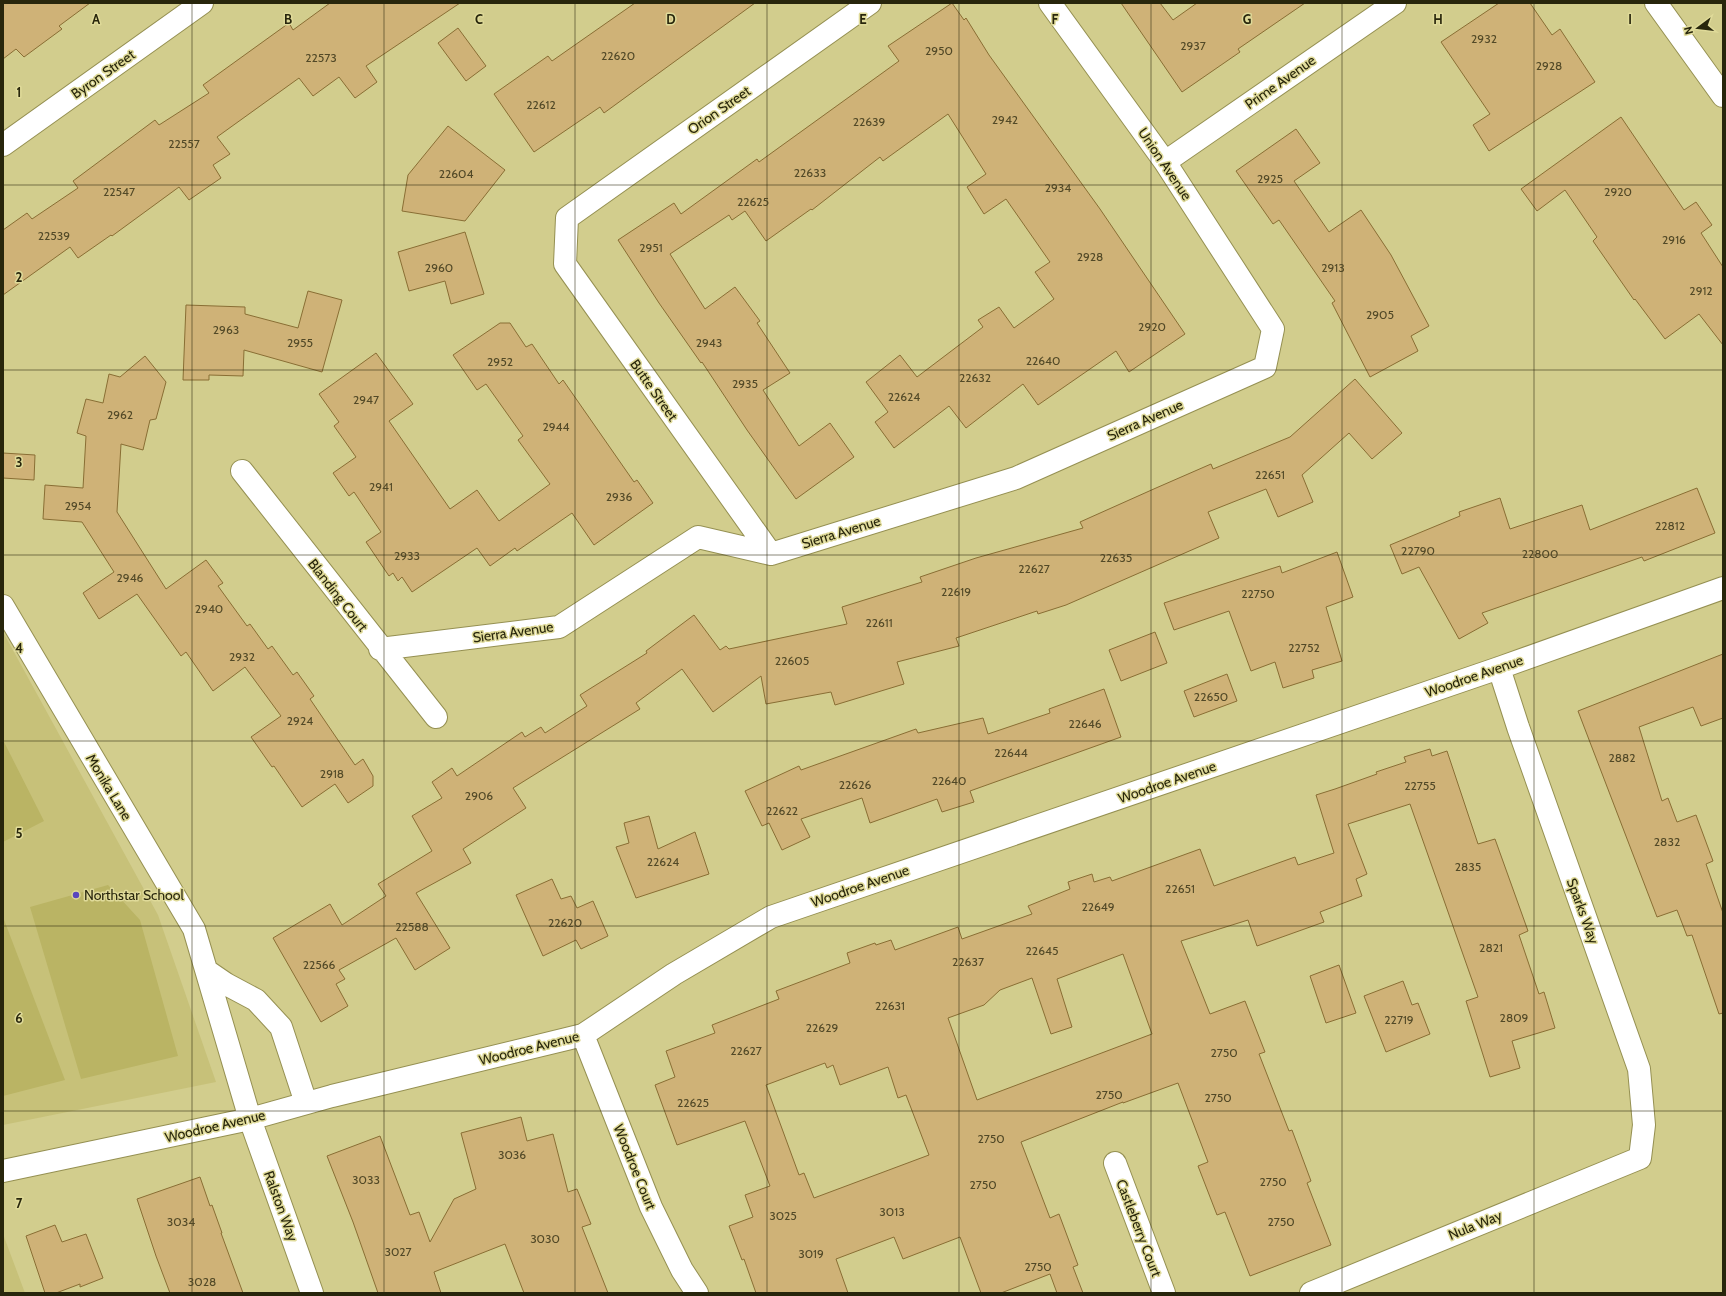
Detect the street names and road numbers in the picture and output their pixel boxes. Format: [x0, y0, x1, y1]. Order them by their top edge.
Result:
street label: Byron Street [68, 45, 139, 103]
street label: Prime Avenue [1241, 51, 1319, 113]
street label: Orion Street [684, 82, 754, 138]
street label: Union Avenue [1134, 124, 1196, 204]
street label: Butte Street [626, 356, 682, 425]
street label: Sierra Avenue [1104, 395, 1186, 445]
street label: Sierra Avenue [800, 512, 882, 552]
street label: Blanding Court [304, 555, 372, 635]
street label: Sierra Avenue [472, 617, 554, 647]
street label: Woodroe Avenue [1423, 651, 1525, 701]
street label: Monika Lane [82, 750, 136, 824]
street label: Woodroe Avenue [1116, 757, 1218, 807]
street label: Woodroe Avenue [809, 861, 911, 911]
street label: Sparks Way [1563, 876, 1603, 946]
street label: Woodroe Avenue [477, 1027, 581, 1069]
street label: Woodroe Avenue [163, 1106, 267, 1146]
street label: Woodroe Court [610, 1122, 660, 1213]
street label: Ralston Way [260, 1168, 302, 1244]
street label: Castleberry Court [1112, 1177, 1166, 1280]
street label: Nula Way [1445, 1206, 1505, 1244]

